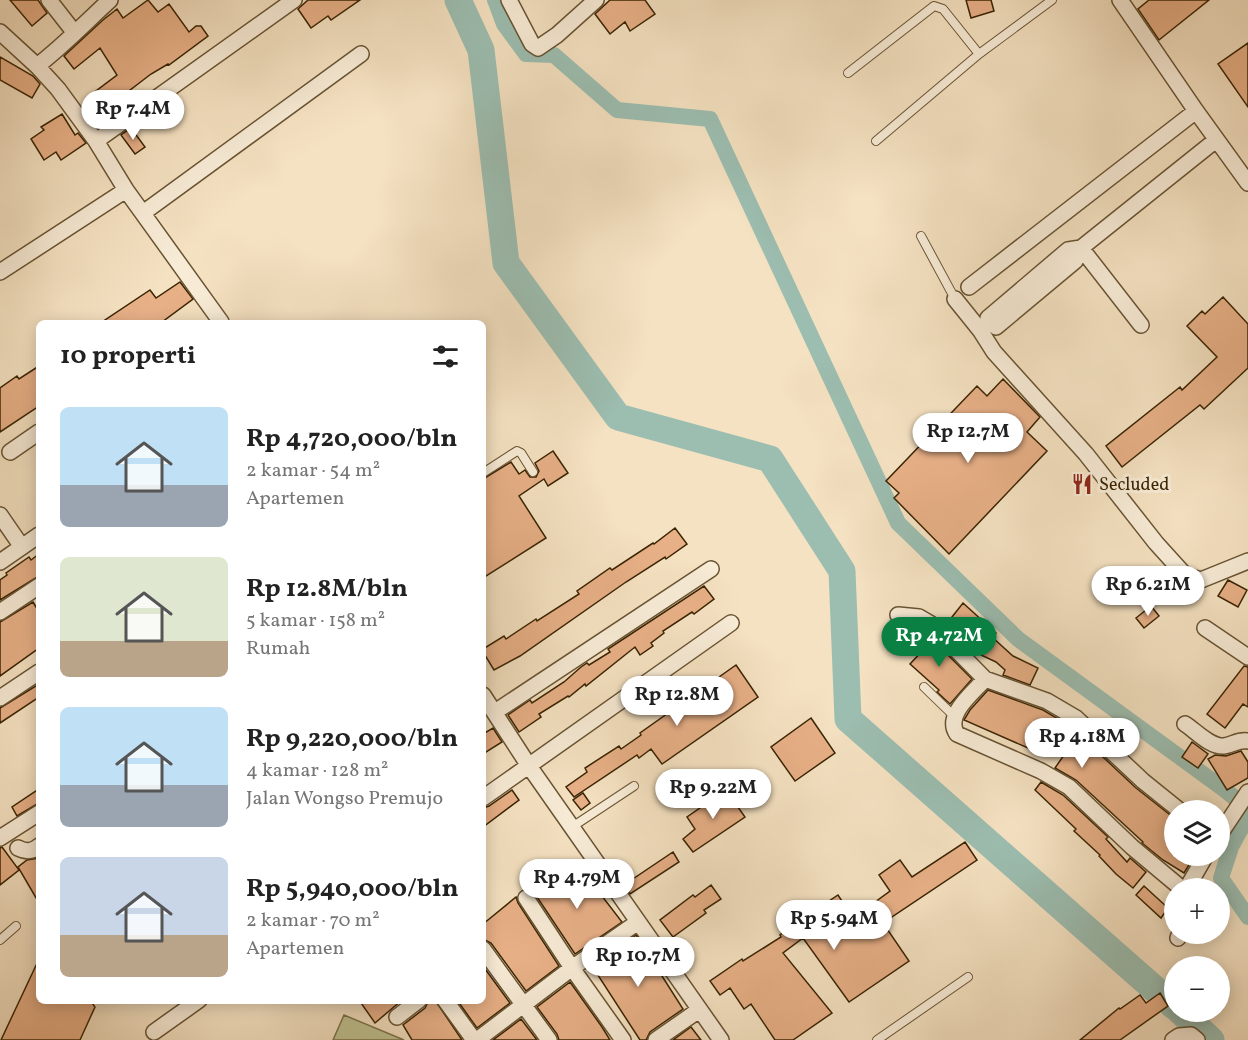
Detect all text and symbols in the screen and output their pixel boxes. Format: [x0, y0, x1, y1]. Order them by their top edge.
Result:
pin: Rp 7.4M [78, 90, 188, 141]
text: Rp 7.4M [95, 95, 171, 123]
text: 10 properti [60, 338, 196, 374]
icon: filters [429, 340, 462, 373]
pin: Rp 12.7M [906, 413, 1030, 464]
text: Rp 12.7M [926, 418, 1010, 446]
text: Rp 4,720,000/bln [246, 421, 457, 457]
icon: home [108, 431, 180, 503]
text: 2 kamar · 54 m² [246, 457, 380, 485]
restaurant icon: Secluded [1070, 472, 1094, 496]
place label: Secluded [1099, 473, 1169, 498]
text: Apartemen [246, 485, 345, 513]
pin: Rp 6.21M [1086, 566, 1210, 617]
text: Rp 12.8M/bln [246, 571, 408, 607]
text: Rp 6.21M [1105, 571, 1191, 599]
icon: home [108, 581, 180, 653]
text: 5 kamar · 158 m² [246, 607, 385, 635]
pin: Rp 4.72M [877, 617, 1001, 668]
text: Rp 4.72M [896, 622, 982, 650]
text: Rumah [246, 635, 311, 663]
pin: Rp 12.8M [615, 676, 739, 727]
text: Rp 12.8M [635, 681, 720, 709]
pin: Rp 4.18M [1020, 718, 1144, 769]
text: Rp 9,220,000/bln [246, 721, 458, 757]
text: Rp 4.18M [1039, 723, 1125, 751]
icon: home [108, 731, 180, 803]
text: 4 kamar · 128 m² [246, 757, 389, 785]
pin: Rp 9.22M [651, 769, 775, 820]
text: Rp 9.22M [669, 774, 757, 802]
text: Jalan Wongso Premujo [246, 785, 443, 813]
map controls [1164, 800, 1230, 1022]
button: layers [1164, 800, 1230, 866]
pin: Rp 4.79M [515, 859, 639, 910]
text: Rp 4.79M [533, 864, 621, 892]
text: Rp 5,940,000/bln [246, 871, 459, 907]
button: + [1164, 878, 1230, 944]
icon: home [108, 881, 180, 953]
pin: Rp 5.94M [772, 900, 896, 951]
text: Rp 5.94M [790, 905, 878, 933]
text: 2 kamar · 70 m² [246, 907, 380, 935]
text: Apartemen [246, 935, 345, 963]
pin: Rp 10.7M [576, 937, 700, 988]
text: Rp 10.7M [596, 942, 680, 970]
button: − [1164, 956, 1230, 1022]

